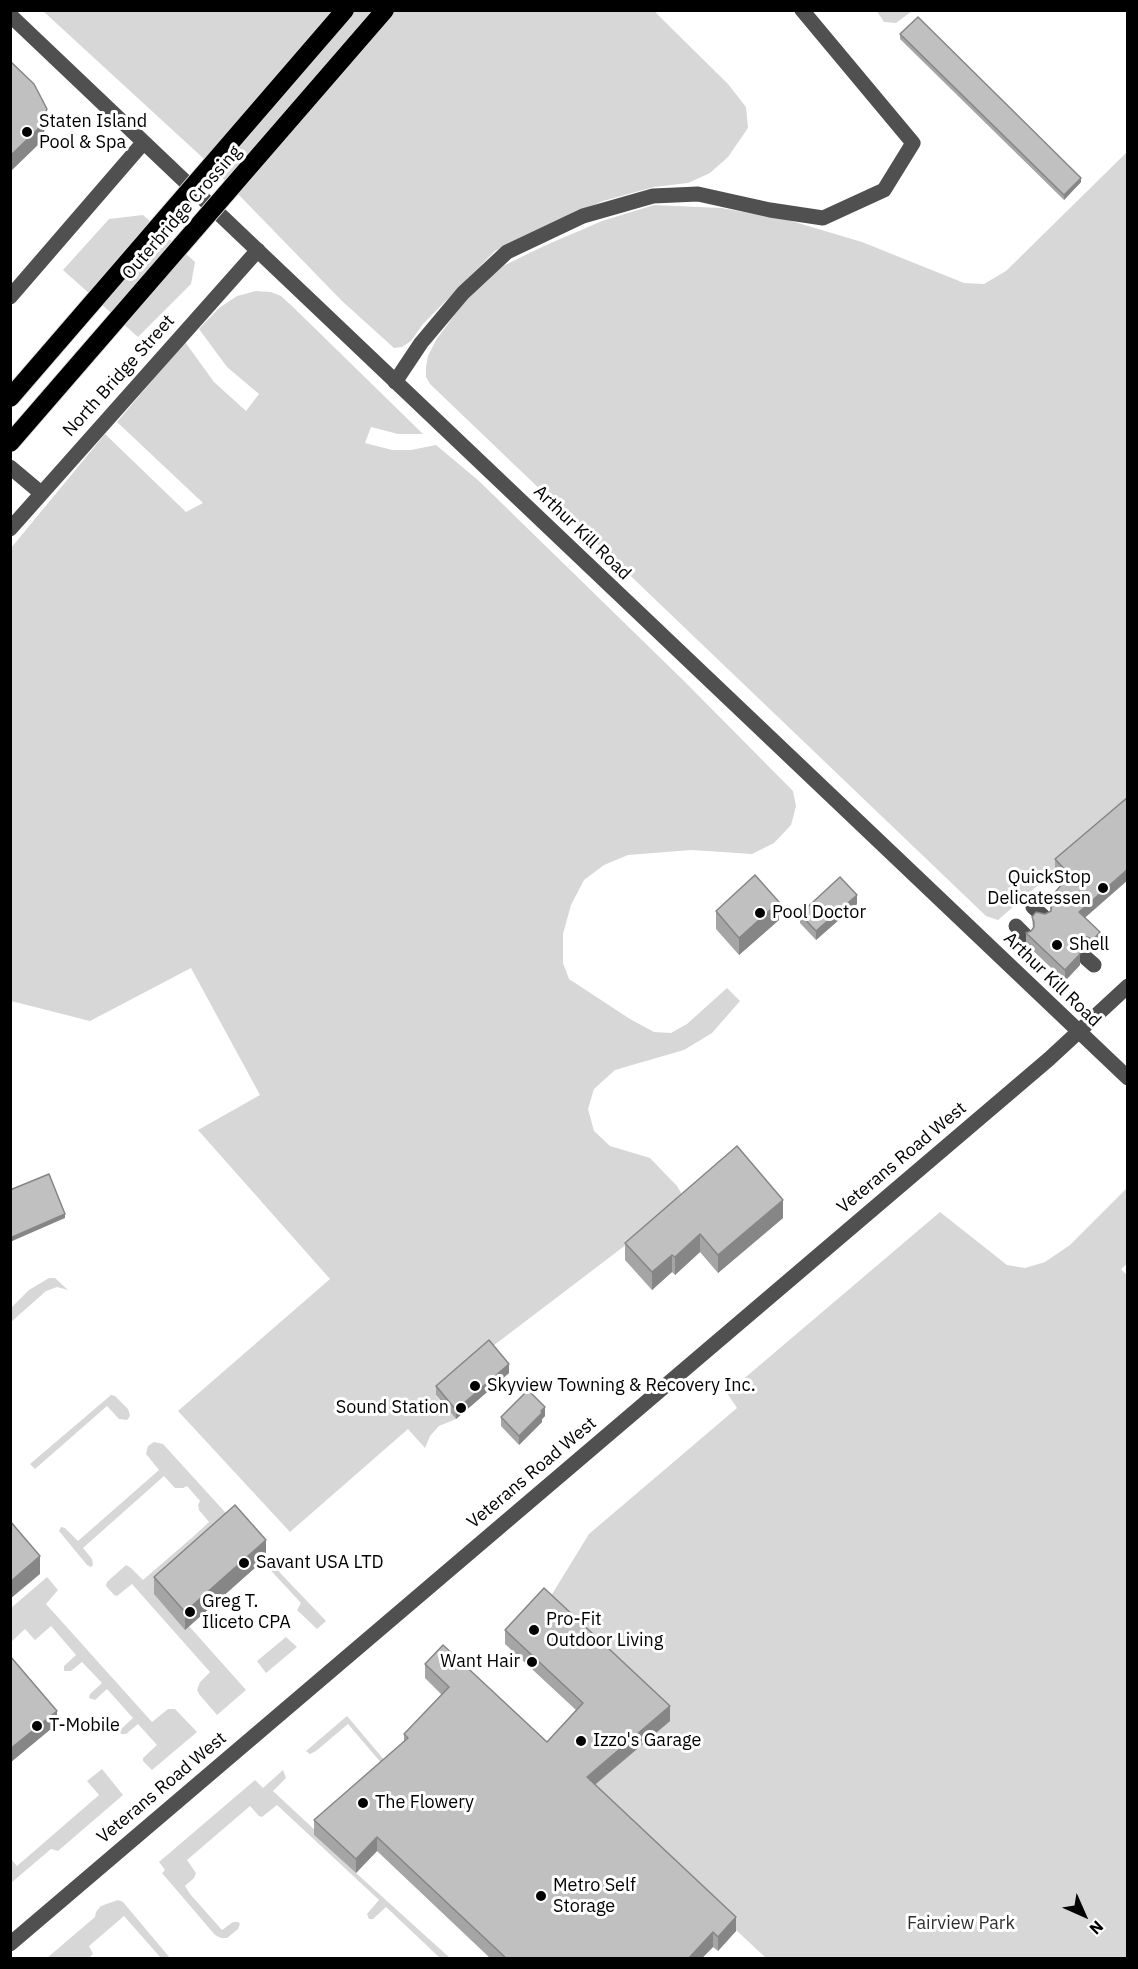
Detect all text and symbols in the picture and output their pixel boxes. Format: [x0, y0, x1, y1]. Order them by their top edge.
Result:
place label: Staten Island Pool & Spa [39, 111, 147, 154]
marker: Staten Island Pool & Spa [20, 125, 34, 139]
street label: Outerbridge Crossing [118, 142, 246, 284]
street label: North Bridge Street [59, 311, 179, 441]
street label: Arthur Kill Road [529, 481, 635, 585]
place label: QuickStop Delicatessen [987, 867, 1091, 910]
marker: QuickStop Delicatessen [1096, 881, 1110, 895]
place label: Pool Doctor [772, 902, 866, 924]
marker: Pool Doctor [753, 906, 767, 920]
street label: Arthur Kill Road [999, 928, 1105, 1032]
place label: Shell [1069, 934, 1109, 956]
marker: Shell [1050, 938, 1064, 952]
street label: Veterans Road West [833, 1098, 971, 1218]
place label: Skyview Towning & Recovery Inc. [487, 1375, 756, 1397]
marker: Skyview Towning & Recovery Inc. [468, 1379, 482, 1393]
place label: Sound Station [336, 1397, 449, 1419]
marker: Sound Station [454, 1401, 468, 1415]
street label: Veterans Road West [463, 1413, 601, 1533]
place label: Savant USA LTD [256, 1552, 384, 1574]
marker: Savant USA LTD [237, 1556, 251, 1570]
place label: Greg T. Iliceto CPA [202, 1591, 291, 1634]
marker: Greg T. Iliceto CPA [183, 1605, 197, 1619]
place label: Pro-Fit Outdoor Living [546, 1609, 663, 1652]
marker: Pro-Fit Outdoor Living [527, 1623, 541, 1637]
place label: Want Hair [440, 1651, 520, 1673]
marker: Want Hair [525, 1655, 539, 1669]
place label: T-Mobile [49, 1715, 120, 1737]
marker: T-Mobile [30, 1719, 44, 1733]
street label: Veterans Road West [93, 1728, 231, 1848]
place label: Izzo's Garage [593, 1730, 701, 1752]
marker: Izzo's Garage [574, 1734, 588, 1748]
place label: The Flowery [375, 1792, 474, 1814]
marker: The Flowery [356, 1796, 370, 1810]
place label: Metro Self Storage [553, 1875, 636, 1918]
north arrow [1054, 1885, 1114, 1945]
marker: Metro Self Storage [534, 1889, 548, 1903]
park label: Fairview Park [907, 1913, 1015, 1935]
text: N [1086, 1917, 1108, 1939]

